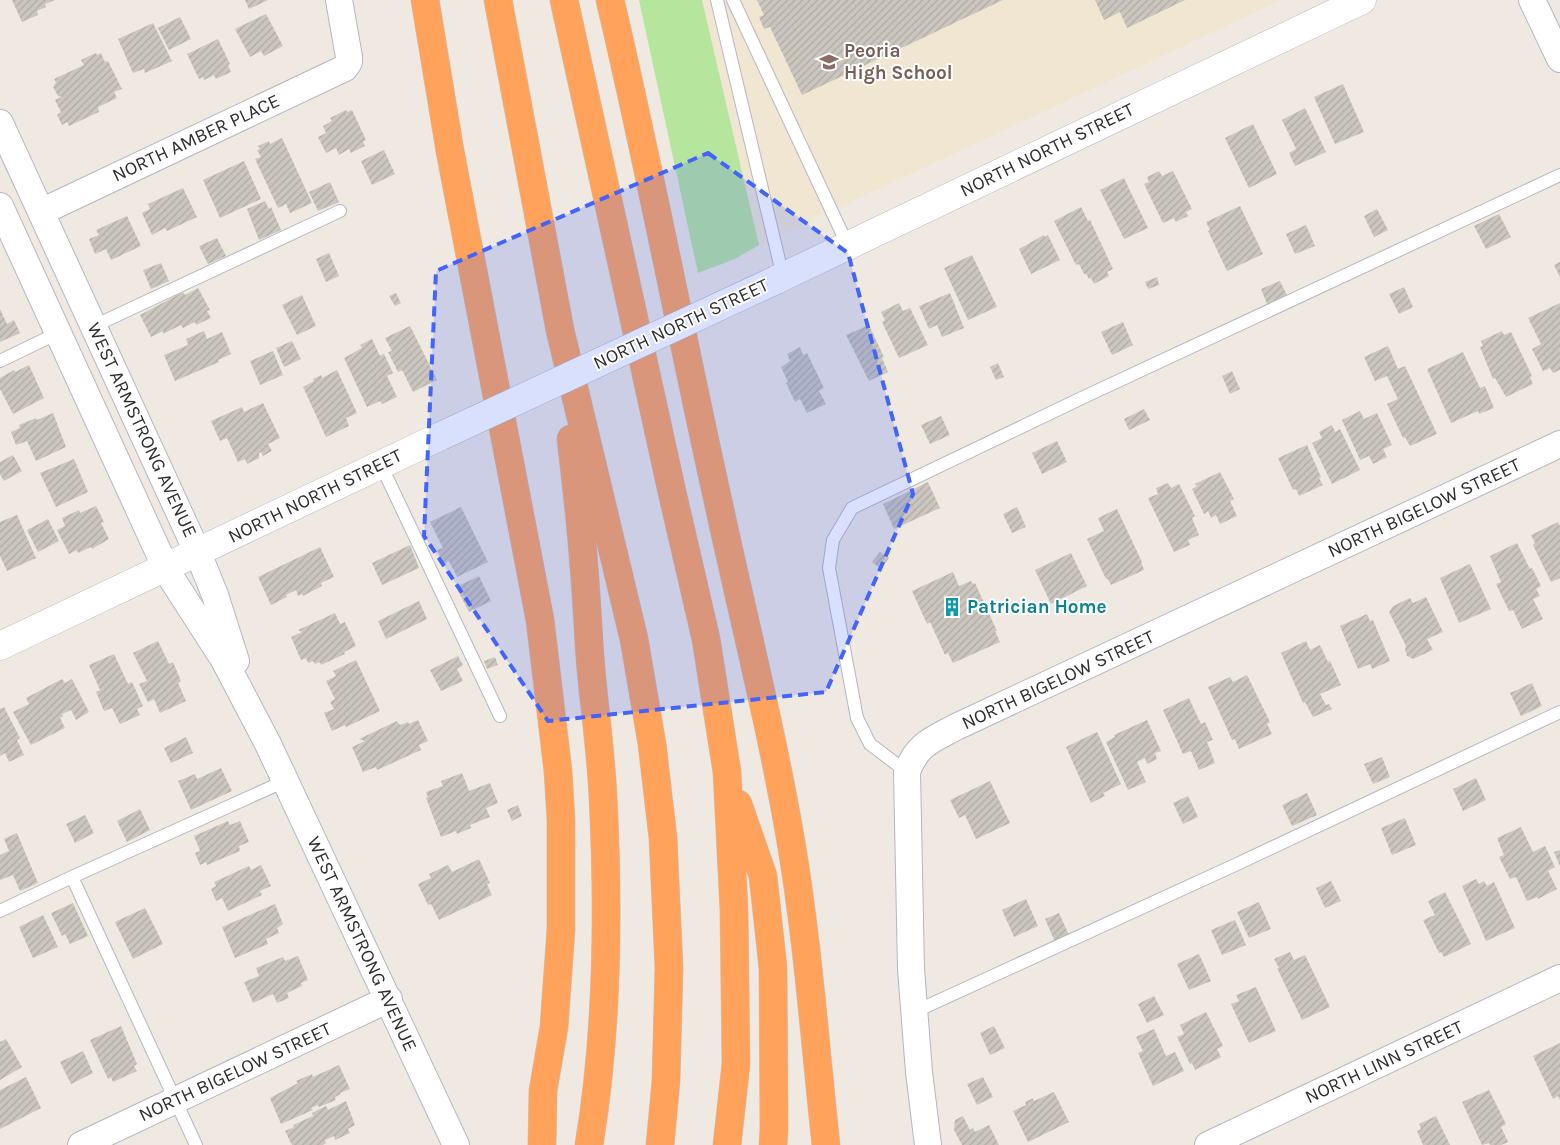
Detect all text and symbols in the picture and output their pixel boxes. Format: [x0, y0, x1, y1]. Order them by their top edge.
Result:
place label: Peoria High School [844, 40, 953, 84]
school or university icon: Peoria High School [818, 51, 840, 73]
street label: NORTH AMBER PLACE [109, 90, 283, 186]
street label: NORTH NORTH STREET [956, 98, 1138, 202]
street label: NORTH NORTH STREET [590, 274, 773, 374]
street label: WEST ARMSTRONG AVENUE [83, 319, 201, 541]
street label: NORTH NORTH STREET [224, 444, 406, 548]
street label: NORTH BIGELOW STREET [1324, 453, 1524, 562]
building icon: Patrician Home [941, 596, 963, 618]
place label: Patrician Home [967, 596, 1107, 618]
street label: NORTH BIGELOW STREET [958, 625, 1158, 734]
street label: WEST ARMSTRONG AVENUE [303, 833, 421, 1055]
street label: NORTH LINN STREET [1301, 1016, 1467, 1108]
street label: NORTH BIGELOW STREET [135, 1017, 335, 1126]

